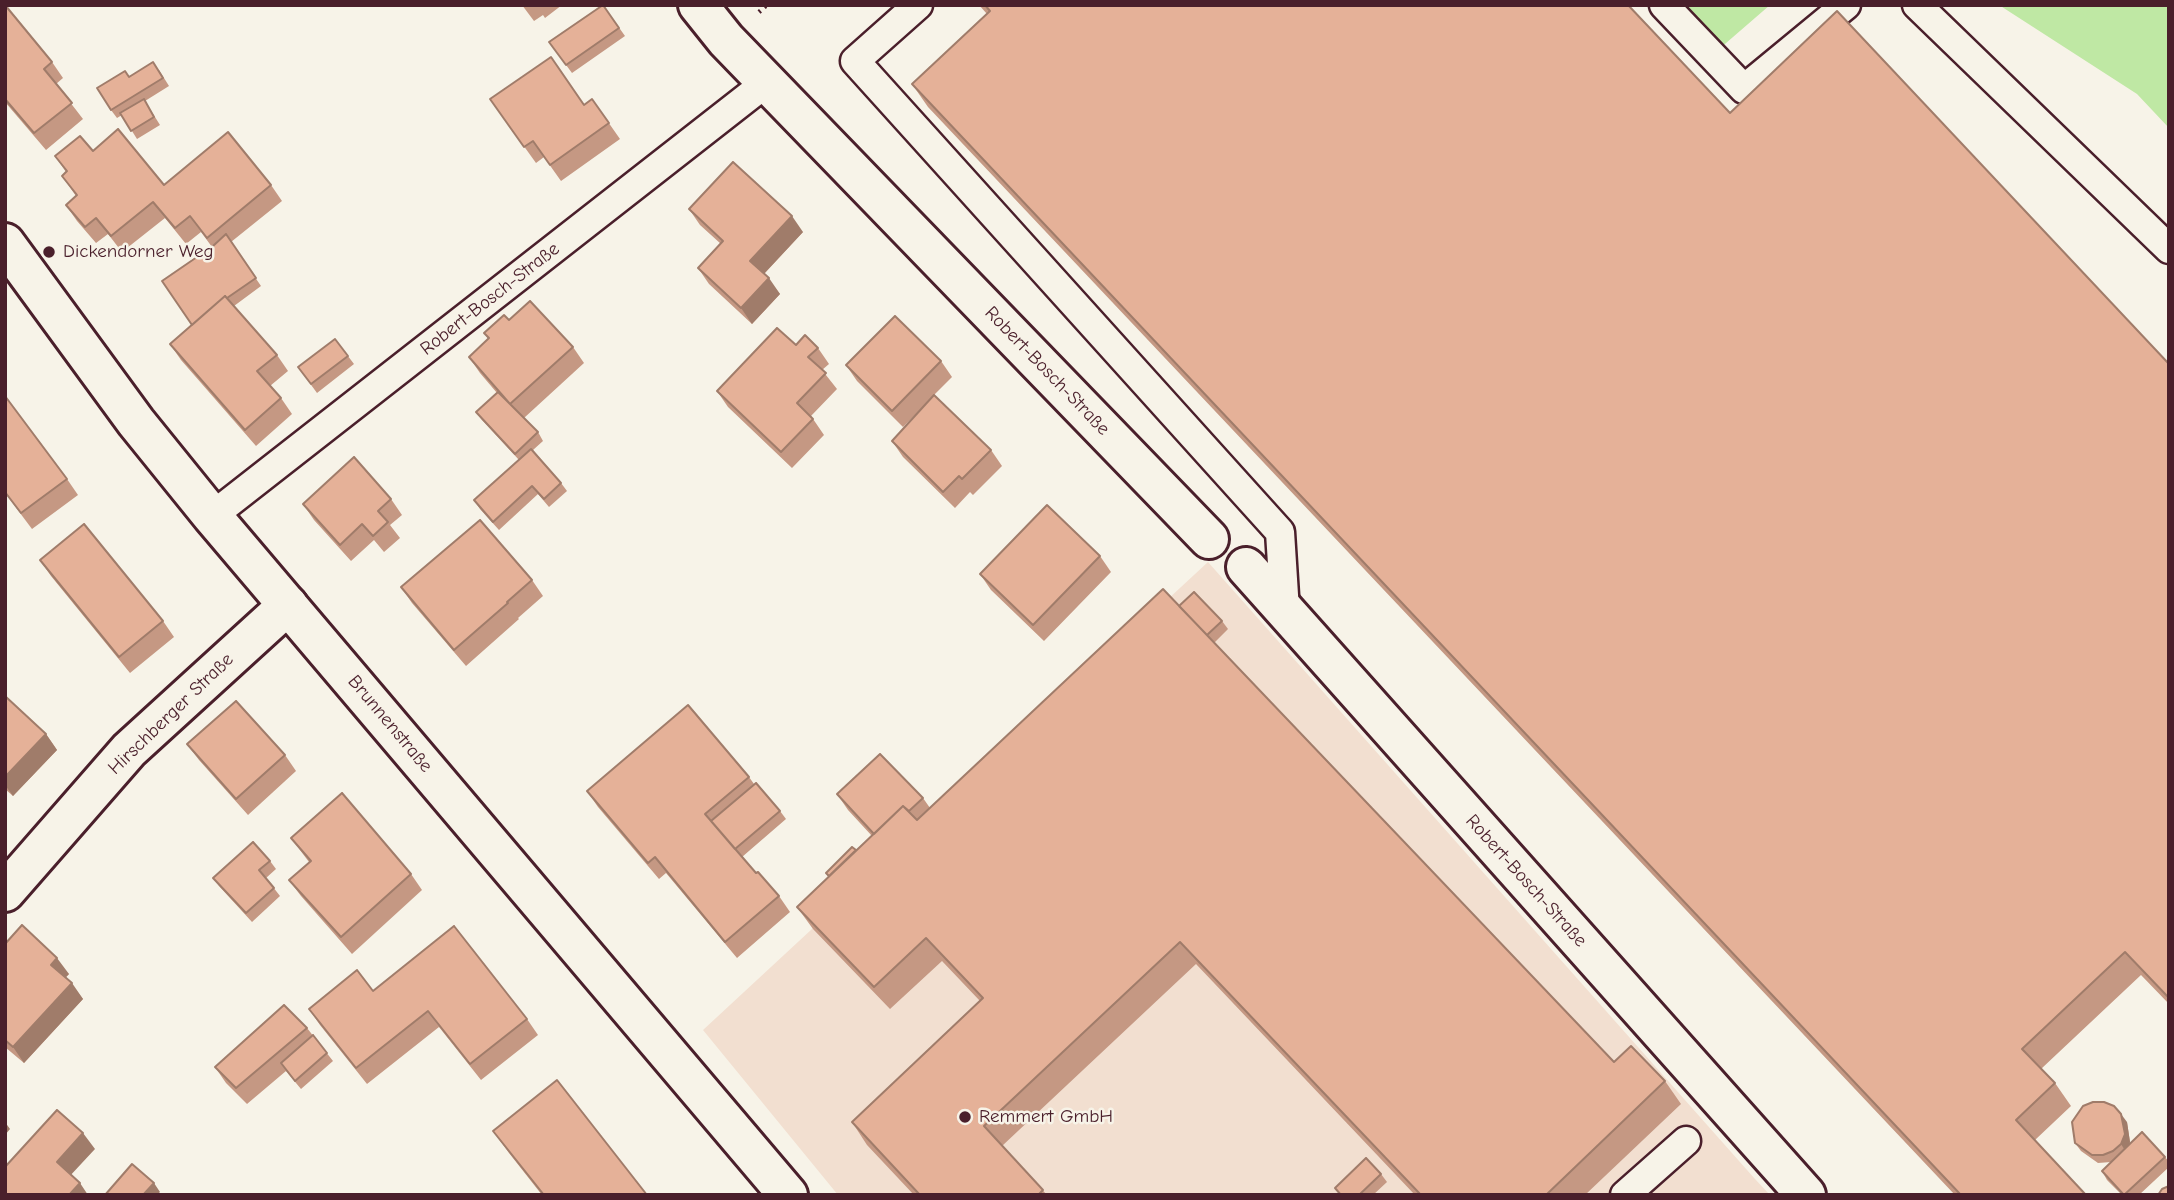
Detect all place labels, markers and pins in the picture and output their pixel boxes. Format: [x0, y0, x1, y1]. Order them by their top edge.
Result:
place label: Dickendorner Weg [63, 241, 214, 263]
marker: Dickendorner Weg [41, 244, 57, 260]
place label: Remmert GmbH [979, 1106, 1113, 1128]
marker: Remmert GmbH [957, 1109, 973, 1125]

